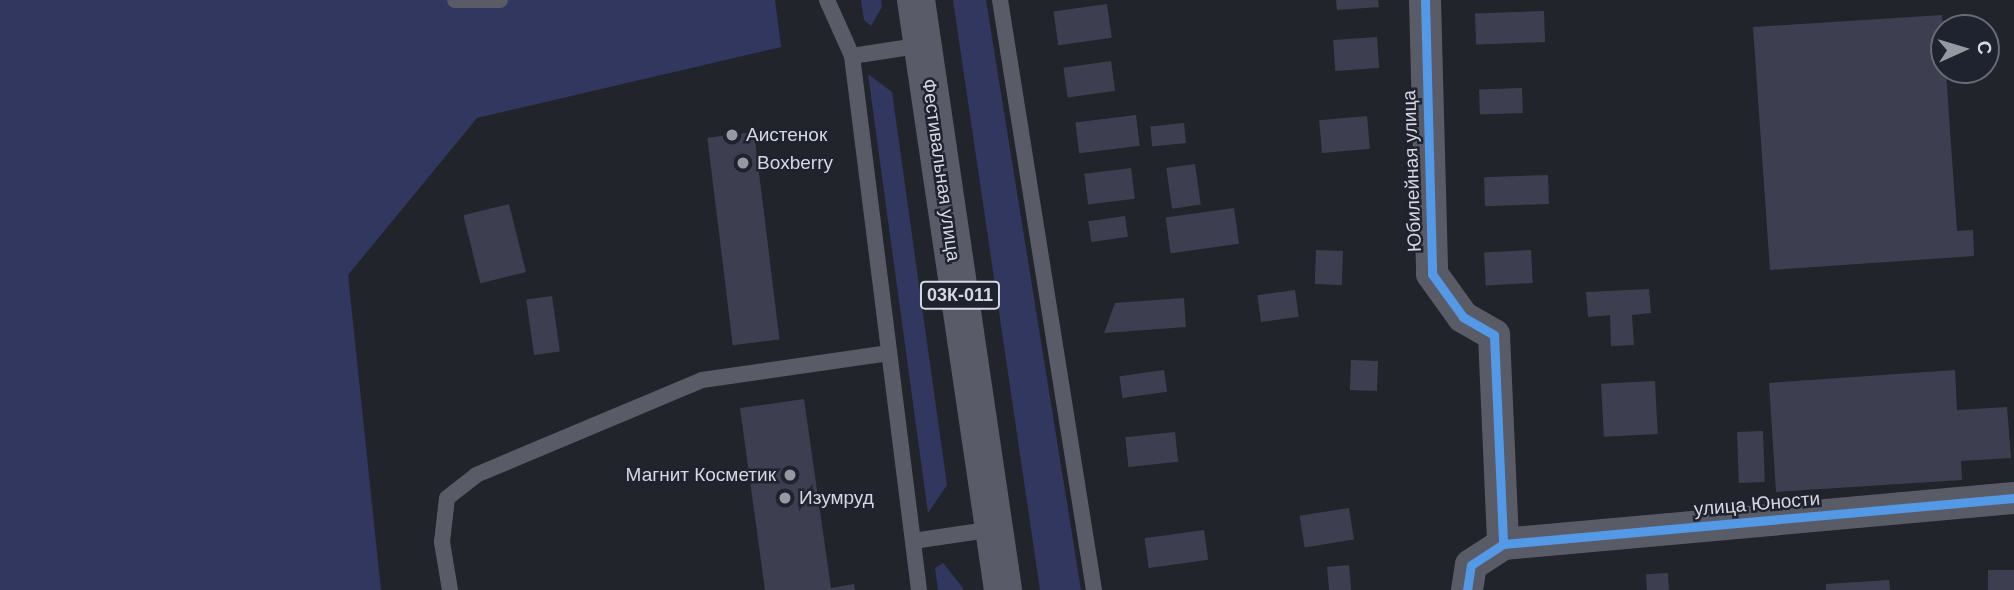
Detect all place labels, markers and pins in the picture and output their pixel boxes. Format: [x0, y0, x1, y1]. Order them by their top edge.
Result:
place label: Аистенок [746, 124, 827, 146]
marker: Аистенок [724, 127, 740, 143]
place label: Boxberry [757, 152, 833, 174]
marker: Boxberry [735, 155, 751, 171]
place label: Магнит Косметик [626, 464, 776, 486]
marker: Магнит Косметик [782, 467, 798, 483]
place label: Изумруд [799, 487, 874, 509]
marker: Изумруд [777, 490, 793, 506]

